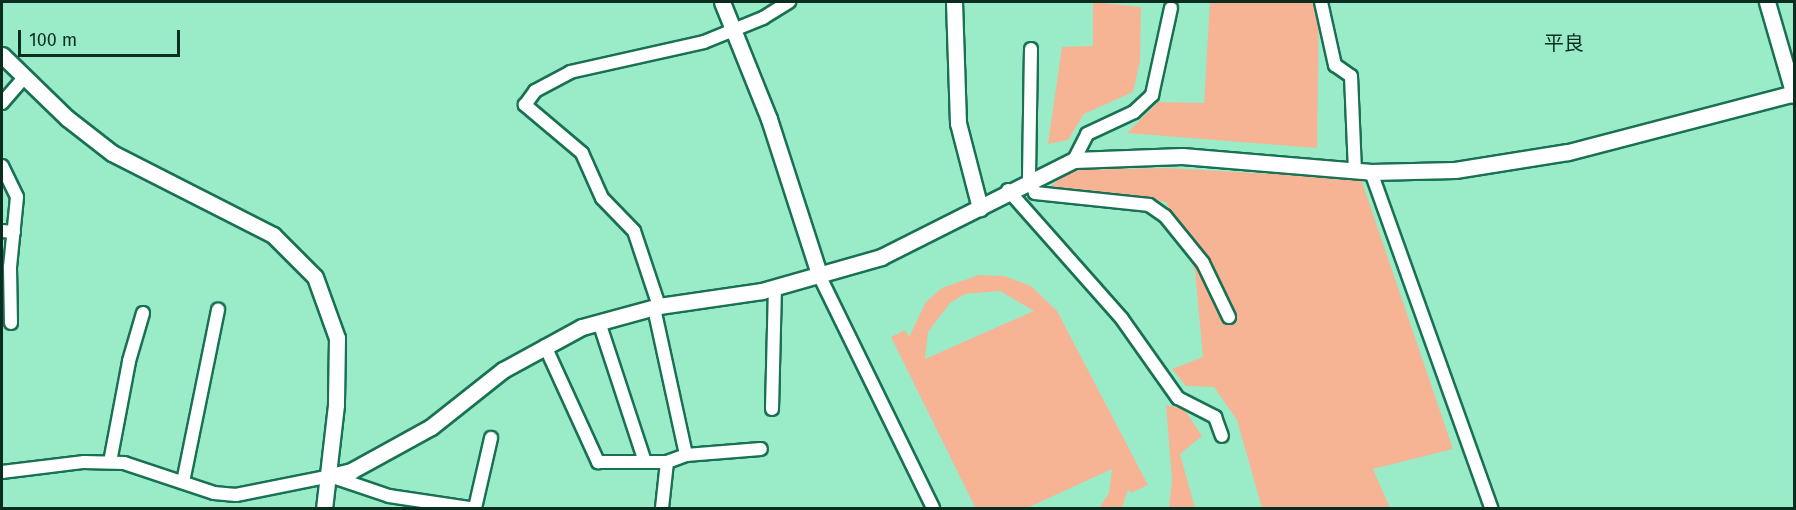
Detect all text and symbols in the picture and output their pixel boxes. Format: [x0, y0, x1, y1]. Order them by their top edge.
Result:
scale bar [21, 18, 183, 56]
text: 100 m [29, 29, 77, 51]
district label: 平良 [1544, 31, 1584, 55]

